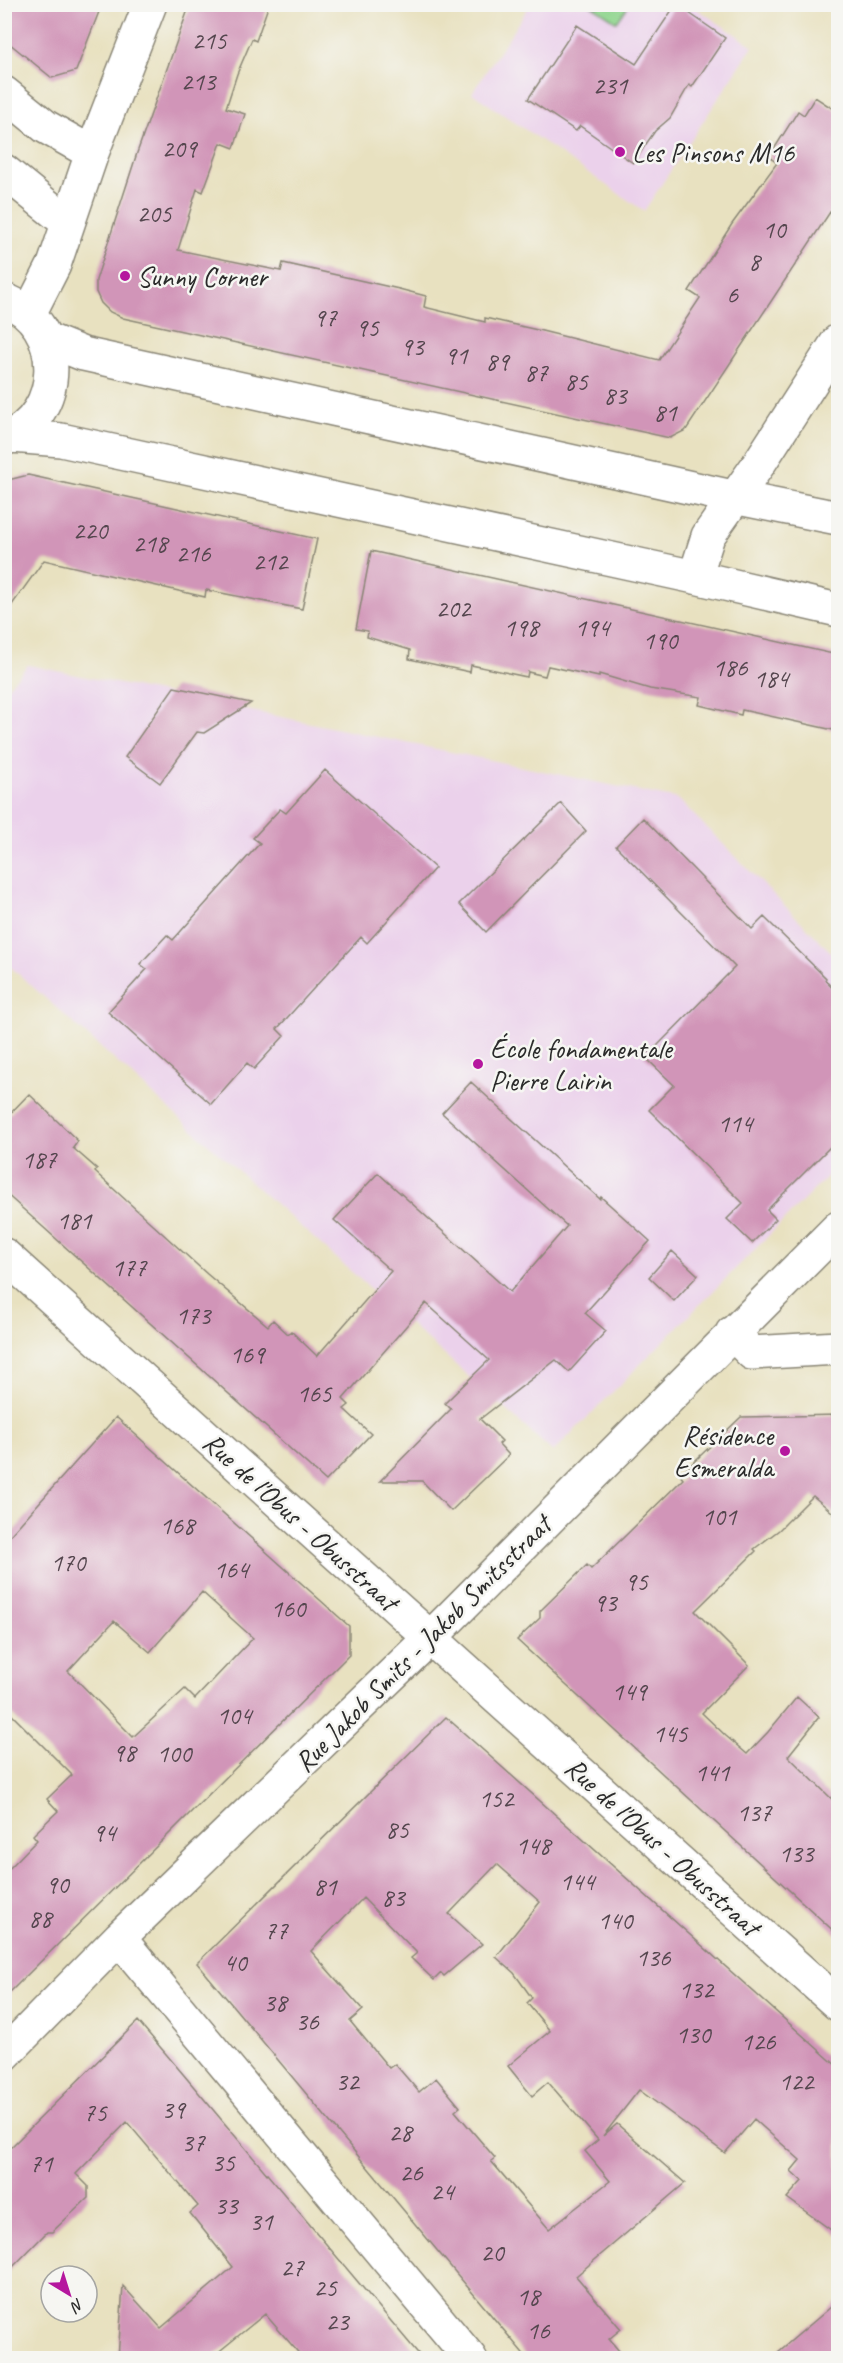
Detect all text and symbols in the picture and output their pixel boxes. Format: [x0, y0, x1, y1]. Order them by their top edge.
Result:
house number: 215 [191, 24, 228, 57]
house number: 213 [180, 65, 218, 98]
house number: 231 [592, 69, 629, 102]
house number: 209 [161, 132, 199, 165]
place label: Les Pinsons M16 [632, 135, 796, 170]
marker: Les Pinsons M16 [613, 145, 627, 159]
house number: 205 [136, 197, 173, 230]
house number: 10 [762, 213, 788, 246]
house number: 8 [748, 245, 762, 278]
place label: Sunny Corner [137, 259, 269, 294]
marker: Sunny Corner [118, 269, 132, 283]
house number: 6 [726, 278, 739, 311]
house number: 97 [313, 301, 338, 334]
house number: 95 [355, 311, 380, 344]
house number: 93 [400, 330, 426, 363]
house number: 91 [444, 339, 469, 372]
house number: 89 [485, 345, 511, 378]
house number: 87 [524, 356, 549, 389]
house number: 85 [564, 365, 589, 398]
house number: 83 [603, 379, 629, 412]
house number: 81 [653, 396, 678, 429]
house number: 220 [72, 514, 110, 547]
house number: 218 [132, 527, 170, 560]
house number: 216 [175, 537, 212, 570]
house number: 212 [252, 545, 290, 578]
house number: 202 [435, 592, 473, 625]
house number: 198 [503, 611, 541, 644]
house number: 194 [574, 611, 612, 644]
house number: 190 [642, 624, 680, 657]
house number: 186 [712, 651, 749, 684]
house number: 184 [753, 662, 791, 695]
place label: École fondamentale Pierre Lairin [490, 1031, 674, 1098]
marker: École fondamentale Pierre Lairin [471, 1057, 485, 1071]
house number: 114 [717, 1107, 755, 1140]
house number: 187 [21, 1143, 58, 1176]
house number: 181 [56, 1204, 93, 1237]
house number: 177 [111, 1251, 148, 1284]
house number: 173 [175, 1299, 213, 1332]
house number: 169 [229, 1338, 267, 1371]
house number: 165 [296, 1377, 333, 1410]
place label: Résidence Esmeralda [674, 1418, 776, 1485]
street label: Rue de l'Obus - Obusstraat [196, 1425, 408, 1621]
marker: Résidence Esmeralda [778, 1444, 792, 1458]
house number: 101 [701, 1500, 738, 1533]
street label: Rue Jakob Smits - Jakob Smitsstraat [287, 1505, 561, 1779]
house number: 168 [159, 1509, 197, 1542]
house number: 170 [50, 1546, 88, 1579]
house number: 164 [213, 1553, 251, 1586]
house number: 95 [624, 1565, 649, 1598]
house number: 93 [593, 1586, 619, 1619]
house number: 160 [270, 1592, 308, 1625]
house number: 149 [611, 1675, 649, 1708]
house number: 104 [216, 1699, 254, 1732]
house number: 145 [652, 1717, 689, 1750]
house number: 98 [112, 1736, 138, 1769]
house number: 100 [156, 1737, 194, 1770]
street label: Rue de l'Obus - Obusstraat [558, 1750, 770, 1946]
house number: 141 [694, 1756, 731, 1789]
house number: 152 [478, 1782, 516, 1815]
house number: 137 [736, 1796, 773, 1829]
house number: 85 [385, 1813, 410, 1846]
house number: 94 [92, 1816, 118, 1849]
house number: 148 [515, 1829, 553, 1862]
house number: 133 [778, 1837, 816, 1870]
house number: 144 [559, 1865, 597, 1898]
house number: 90 [45, 1868, 71, 1901]
house number: 81 [313, 1870, 338, 1903]
house number: 83 [381, 1881, 407, 1914]
house number: 88 [28, 1902, 54, 1935]
house number: 140 [597, 1904, 635, 1937]
house number: 77 [264, 1914, 289, 1947]
house number: 136 [635, 1941, 672, 1974]
house number: 40 [223, 1946, 249, 1979]
house number: 132 [678, 1973, 716, 2006]
house number: 38 [263, 1986, 289, 2019]
house number: 36 [295, 2005, 320, 2038]
house number: 130 [675, 2018, 713, 2051]
house number: 126 [740, 2025, 777, 2058]
house number: 32 [335, 2065, 361, 2098]
house number: 122 [778, 2065, 816, 2098]
house number: 39 [161, 2093, 187, 2126]
house number: 75 [83, 2096, 108, 2129]
house number: 28 [388, 2116, 414, 2149]
house number: 37 [181, 2126, 206, 2159]
house number: 35 [211, 2146, 236, 2179]
house number: 71 [29, 2147, 54, 2180]
house number: 26 [399, 2156, 424, 2189]
house number: 24 [430, 2175, 456, 2208]
house number: 33 [214, 2189, 240, 2222]
house number: 31 [249, 2205, 274, 2238]
house number: 20 [480, 2236, 506, 2269]
house number: 27 [280, 2251, 305, 2284]
north arrow [39, 2264, 99, 2324]
house number: 25 [313, 2271, 338, 2304]
house number: 18 [516, 2280, 542, 2313]
text: N [65, 2294, 88, 2318]
house number: 23 [325, 2305, 351, 2338]
house number: 16 [526, 2314, 551, 2347]

